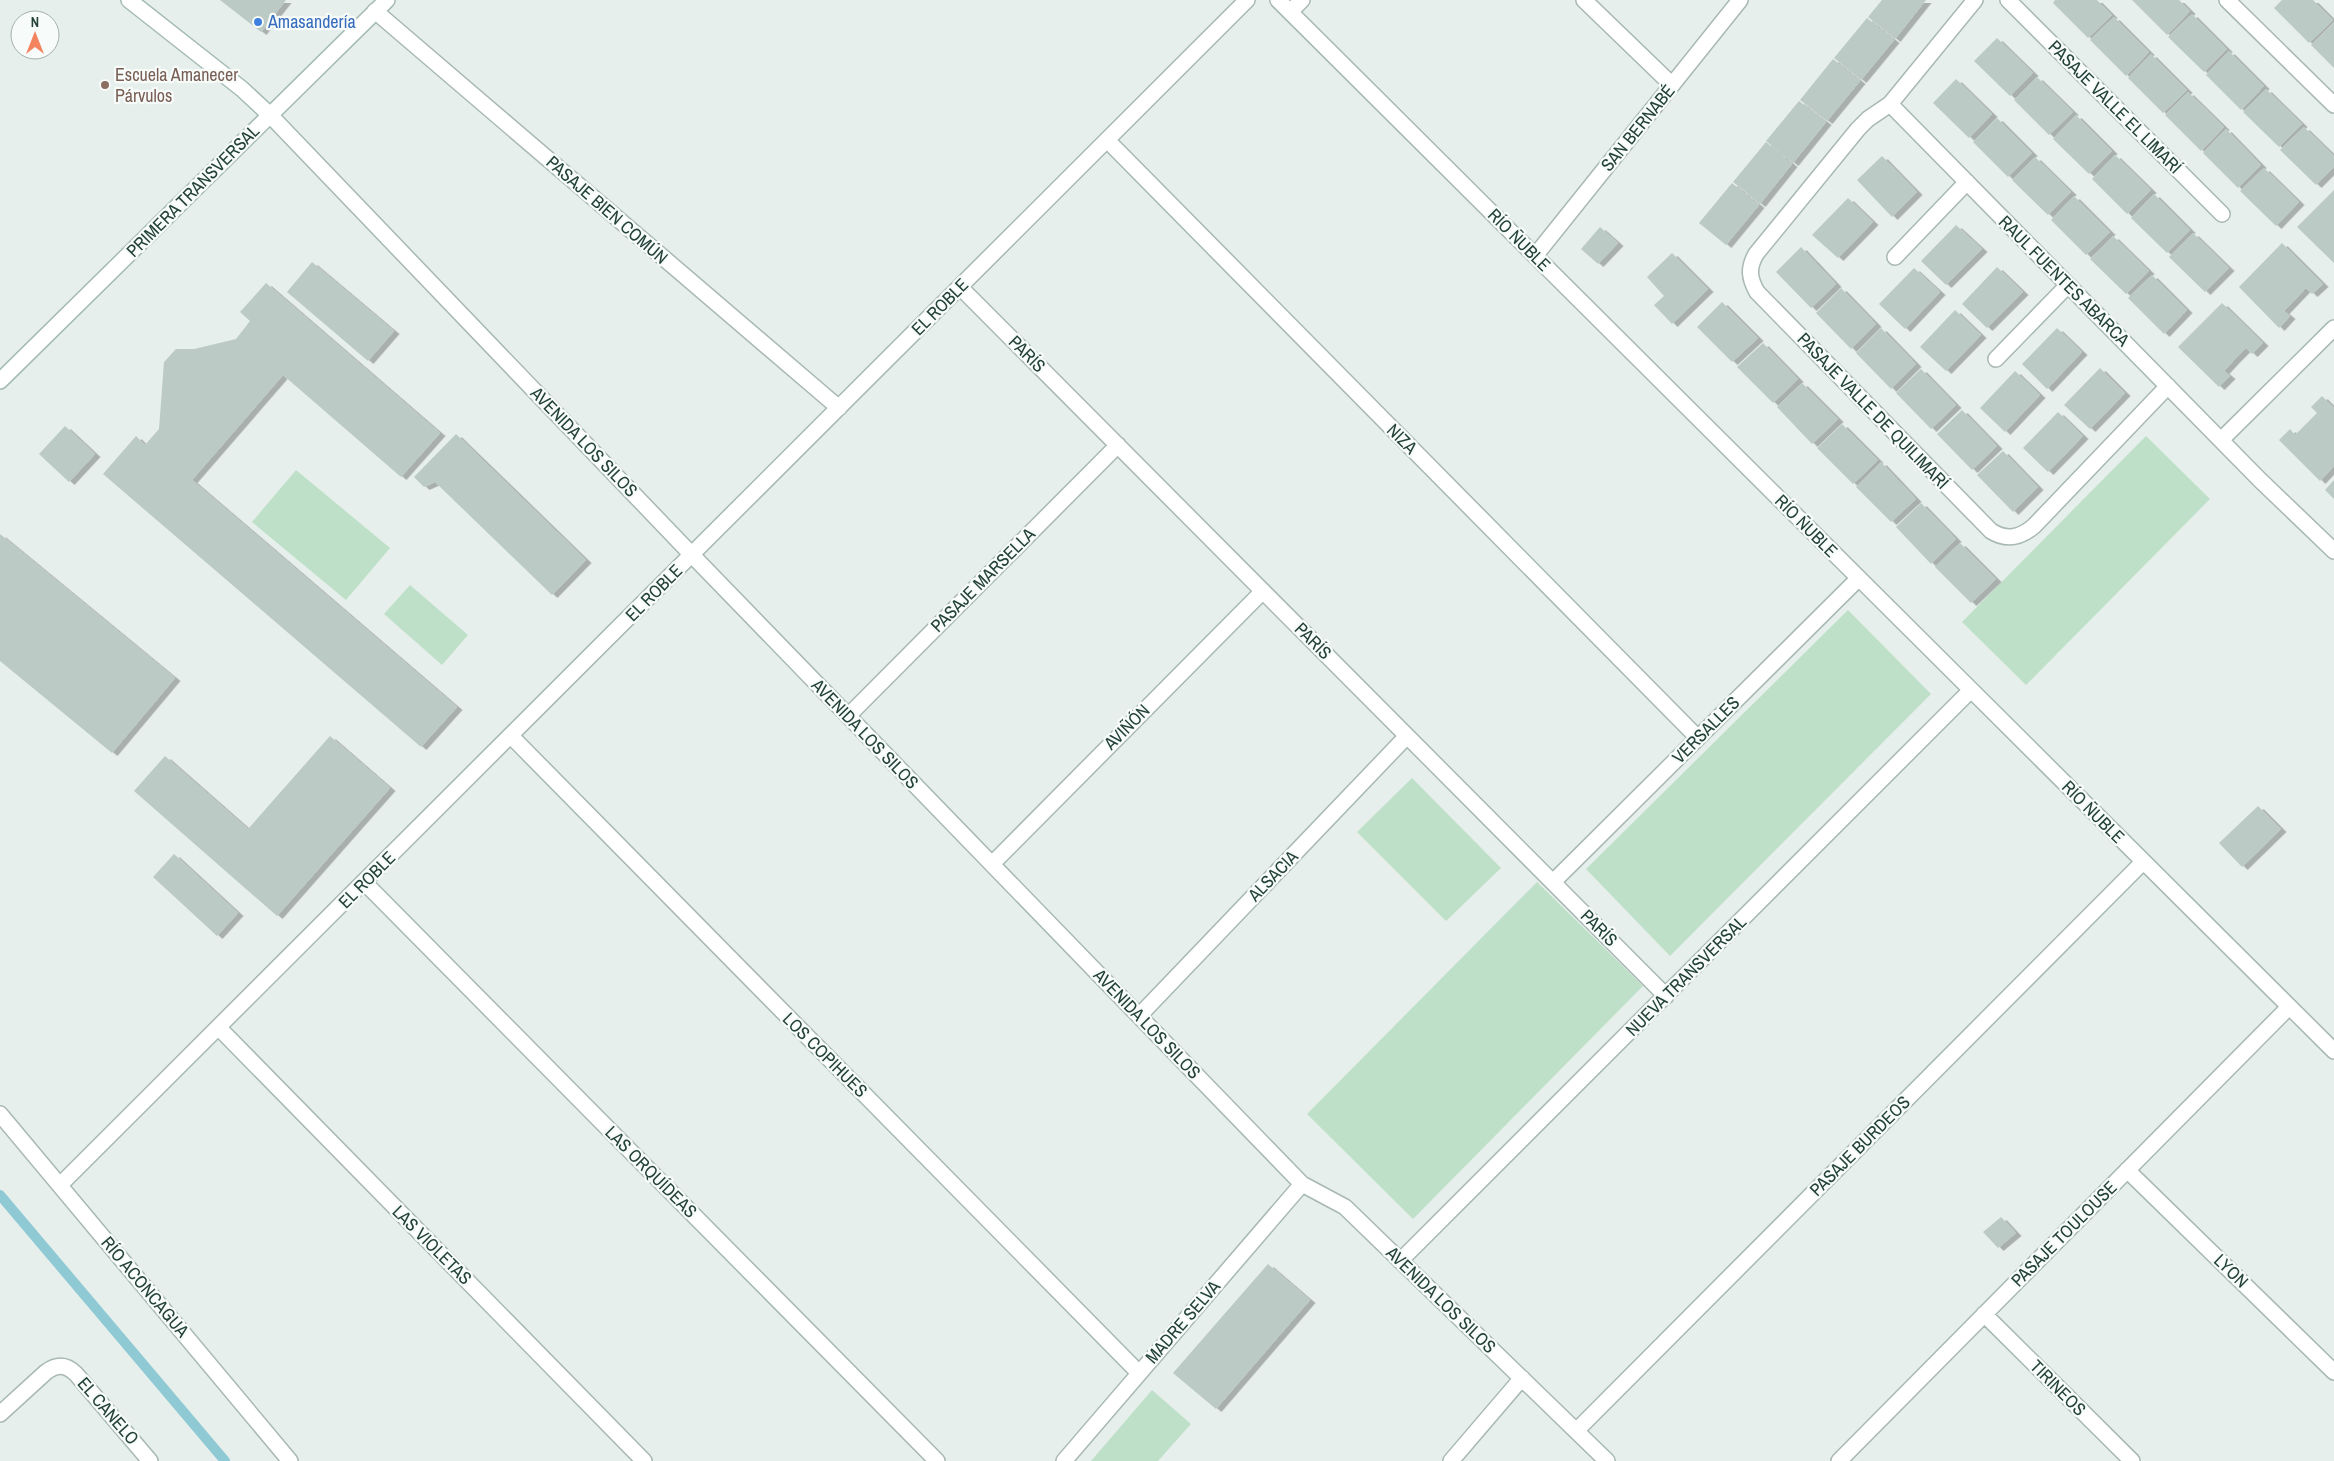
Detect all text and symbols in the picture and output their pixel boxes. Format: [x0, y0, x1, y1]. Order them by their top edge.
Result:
place label: Amasandería [267, 9, 356, 34]
north arrow [10, 10, 60, 60]
text: N [31, 13, 39, 31]
marker: Amasandería [252, 16, 264, 28]
street label: PASAJE VALLE EL LIMARÍ [2043, 34, 2188, 180]
place label: Escuela Amanecer Párvulos [115, 62, 238, 108]
marker: Escuela Amanecer Párvulos [99, 79, 111, 91]
street label: SAN BERNABÉ [1595, 79, 1680, 176]
street label: PRIMERA TRANSVERSAL [121, 119, 265, 263]
street label: PASAJE BIEN COMÚN [541, 150, 674, 270]
street label: RÍO ÑUBLE [1482, 203, 1556, 277]
street label: RAUL FUENTES ABARCA [1993, 210, 2135, 352]
street label: EL ROBLE [905, 272, 974, 341]
street label: PASAJE VALLE DE QUILIMARÍ [1792, 327, 1955, 495]
street label: PARÍS [1003, 330, 1052, 378]
street label: AVENIDA LOS SILOS [525, 380, 644, 502]
street label: NIZA [1382, 418, 1423, 459]
street label: RÍO ÑUBLE [1769, 489, 1843, 563]
street label: PASAJE MARSELLA [925, 522, 1041, 637]
street label: EL ROBLE [619, 558, 688, 627]
street label: PARÍS [1289, 617, 1338, 665]
street label: AVENIDA LOS SILOS [806, 672, 925, 794]
street label: VERSALLES [1666, 690, 1745, 769]
street label: AVIÑÓN [1097, 698, 1155, 756]
street label: RÍO ÑUBLE [2056, 775, 2130, 849]
street label: ALSACIA [1241, 844, 1303, 907]
street label: EL ROBLE [332, 845, 401, 914]
street label: PARÍS [1575, 904, 1624, 952]
street label: NUEVA TRANSVERSAL [1620, 910, 1751, 1041]
street label: AVENIDA LOS SILOS [1088, 962, 1207, 1084]
street label: LOS COPIHUES [777, 1007, 873, 1103]
street label: PASAJE BURDEOS [1804, 1090, 1915, 1201]
street label: LAS ORQUÍDEAS [600, 1120, 703, 1223]
street label: PASAJE TOULOUSE [2005, 1175, 2122, 1292]
street label: LAS VIOLETAS [387, 1199, 478, 1290]
street label: RÍO ACONCAGUA [96, 1231, 195, 1343]
street label: AVENIDA LOS SILOS [1380, 1240, 1502, 1359]
street label: LYON [2209, 1248, 2254, 1293]
street label: MADRE SELVA [1139, 1275, 1226, 1369]
street label: TIRINEOS [2025, 1354, 2092, 1421]
street label: EL CANELO [72, 1371, 145, 1450]

